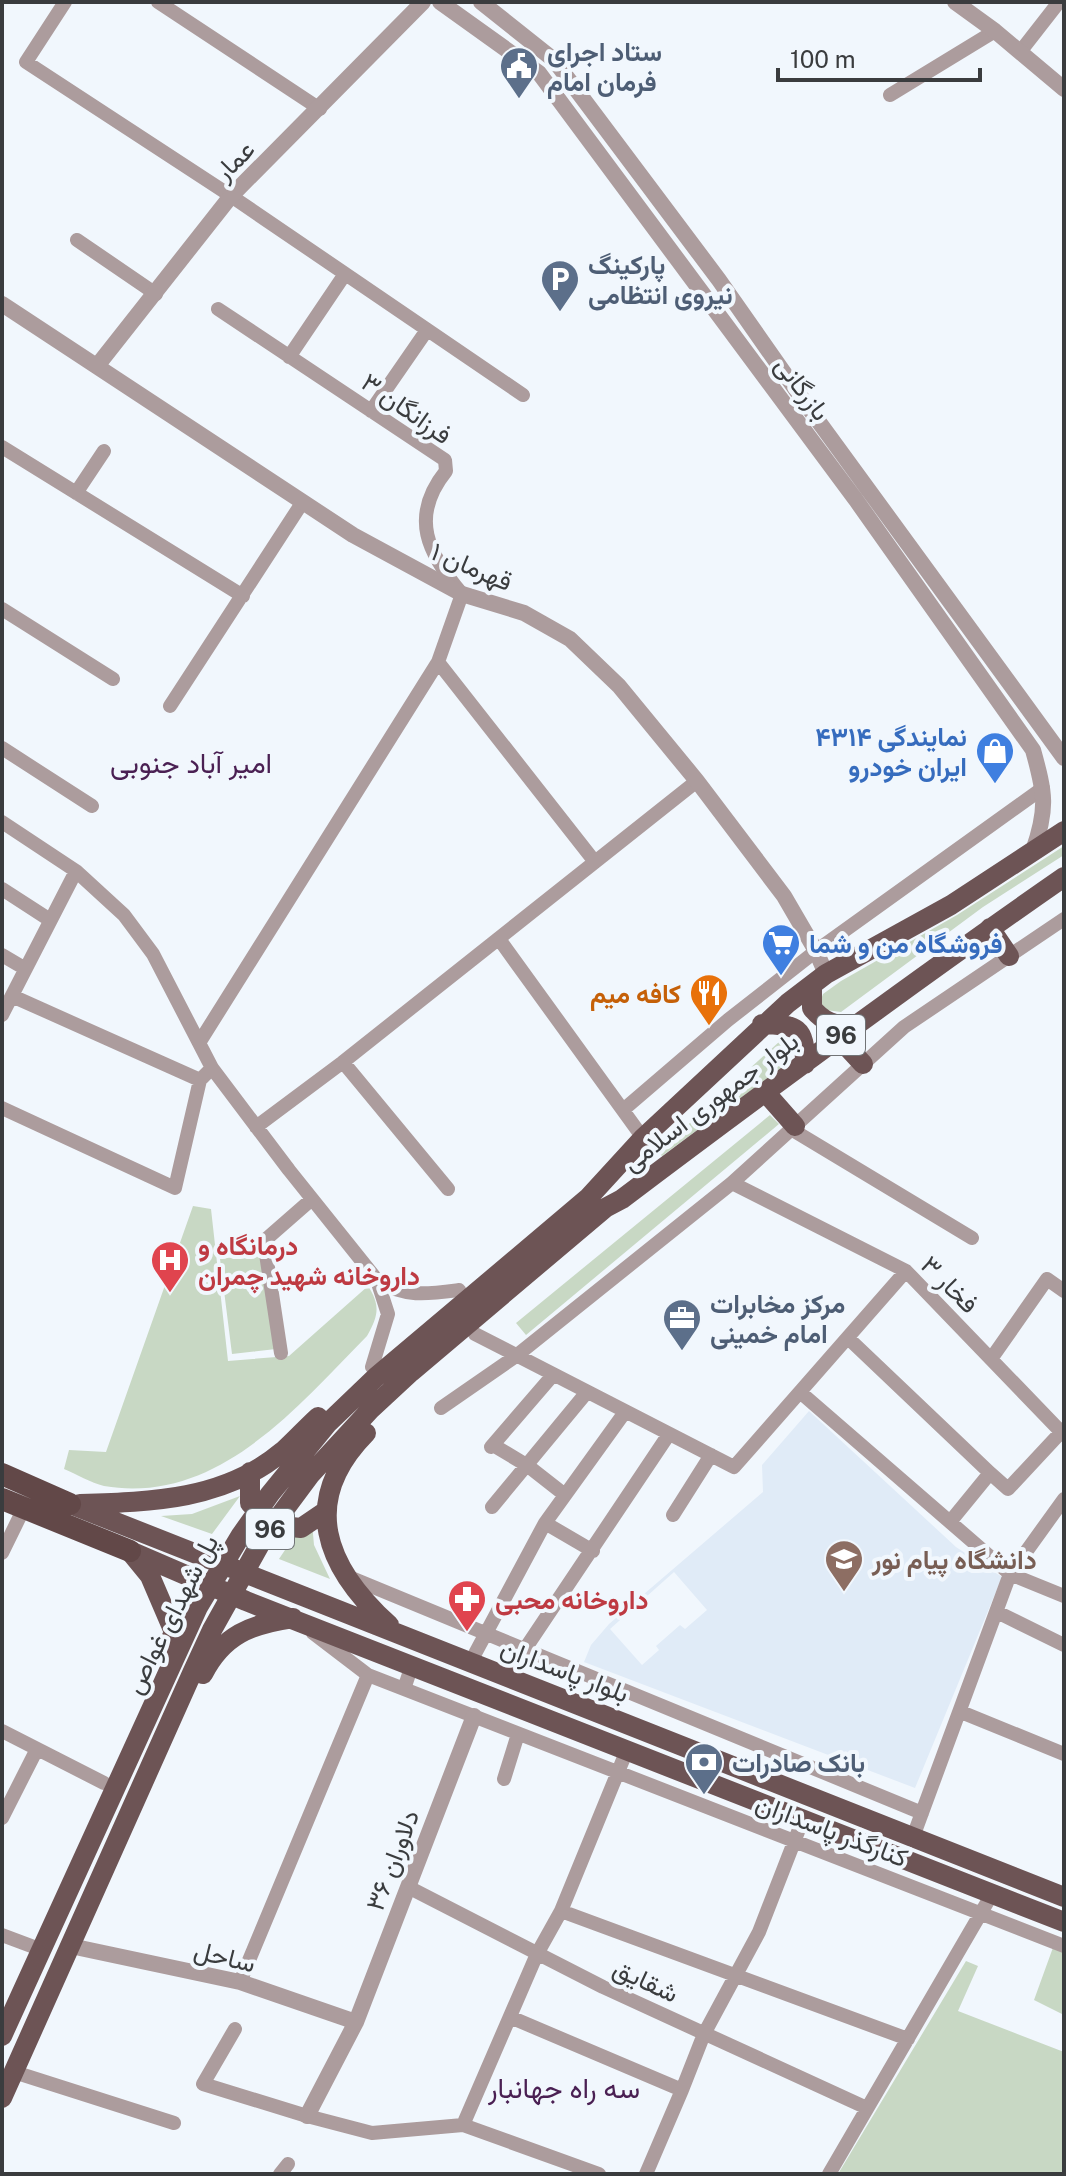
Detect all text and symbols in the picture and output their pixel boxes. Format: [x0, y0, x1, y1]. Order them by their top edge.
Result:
scale bar [778, 32, 980, 82]
place label: ستاد اجرای فرمان امام [547, 36, 662, 99]
public building icon: ستاد اجرای فرمان امام [498, 45, 540, 100]
text: 100 m [790, 45, 856, 73]
street label: عمار [207, 133, 261, 188]
place label: پارکینگ نیروی انتظامی [588, 249, 733, 311]
parking icon: پارکینگ نیروی انتظامی [539, 258, 581, 313]
street label: بازرگانی [768, 350, 837, 427]
street label: فرزانگان ۳ [355, 366, 458, 451]
street label: قهرمان ۱ [426, 535, 517, 598]
place label: نمایندگی ۴۳۱۴ ایران خودرو [815, 721, 967, 783]
shop icon: نمایندگی ۴۳۱۴ ایران خودرو [974, 730, 1016, 785]
district label: امير آباد جنوبی [110, 746, 272, 781]
supermarket icon: فروشگاه من و شما [760, 922, 802, 977]
place label: فروشگاه من و شما [809, 928, 1003, 960]
restaurant icon: کافه میم [688, 972, 730, 1027]
place label: کافه میم [590, 978, 681, 1011]
road number: 96 [817, 1015, 865, 1055]
street label: بلوار جمهوری اسلامی [616, 1025, 805, 1178]
place label: درمانگاه و داروخانه شهید چمران [198, 1230, 420, 1294]
hospital icon: درمانگاه و داروخانه شهید چمران [149, 1239, 191, 1294]
street label: فخار ۳ [914, 1249, 985, 1320]
place label: مرکز مخابرات امام خمینی [710, 1288, 845, 1351]
office icon: مرکز مخابرات امام خمینی [661, 1297, 703, 1352]
road number: 96 [246, 1509, 294, 1549]
street label: پل شهدای غواص [118, 1529, 227, 1700]
school or university icon: دانشگاه پیام نور [823, 1538, 865, 1593]
place label: دانشگاه پیام نور [871, 1544, 1037, 1578]
pharmacy icon: داروخانه محبی [446, 1578, 488, 1633]
place label: داروخانه محبی [495, 1584, 648, 1616]
street label: بلوار پاسداران [495, 1631, 633, 1711]
bank icon: بانک صادرات [683, 1741, 725, 1796]
place label: بانک صادرات [732, 1747, 865, 1779]
street label: کنارگذر پاسداران [751, 1787, 912, 1876]
street label: دلاوران ۳۶ [359, 1805, 426, 1915]
street label: ساحل [191, 1933, 259, 1980]
street label: شقایق [608, 1952, 684, 2009]
district label: سه راه جهانبار [487, 2071, 640, 2106]

